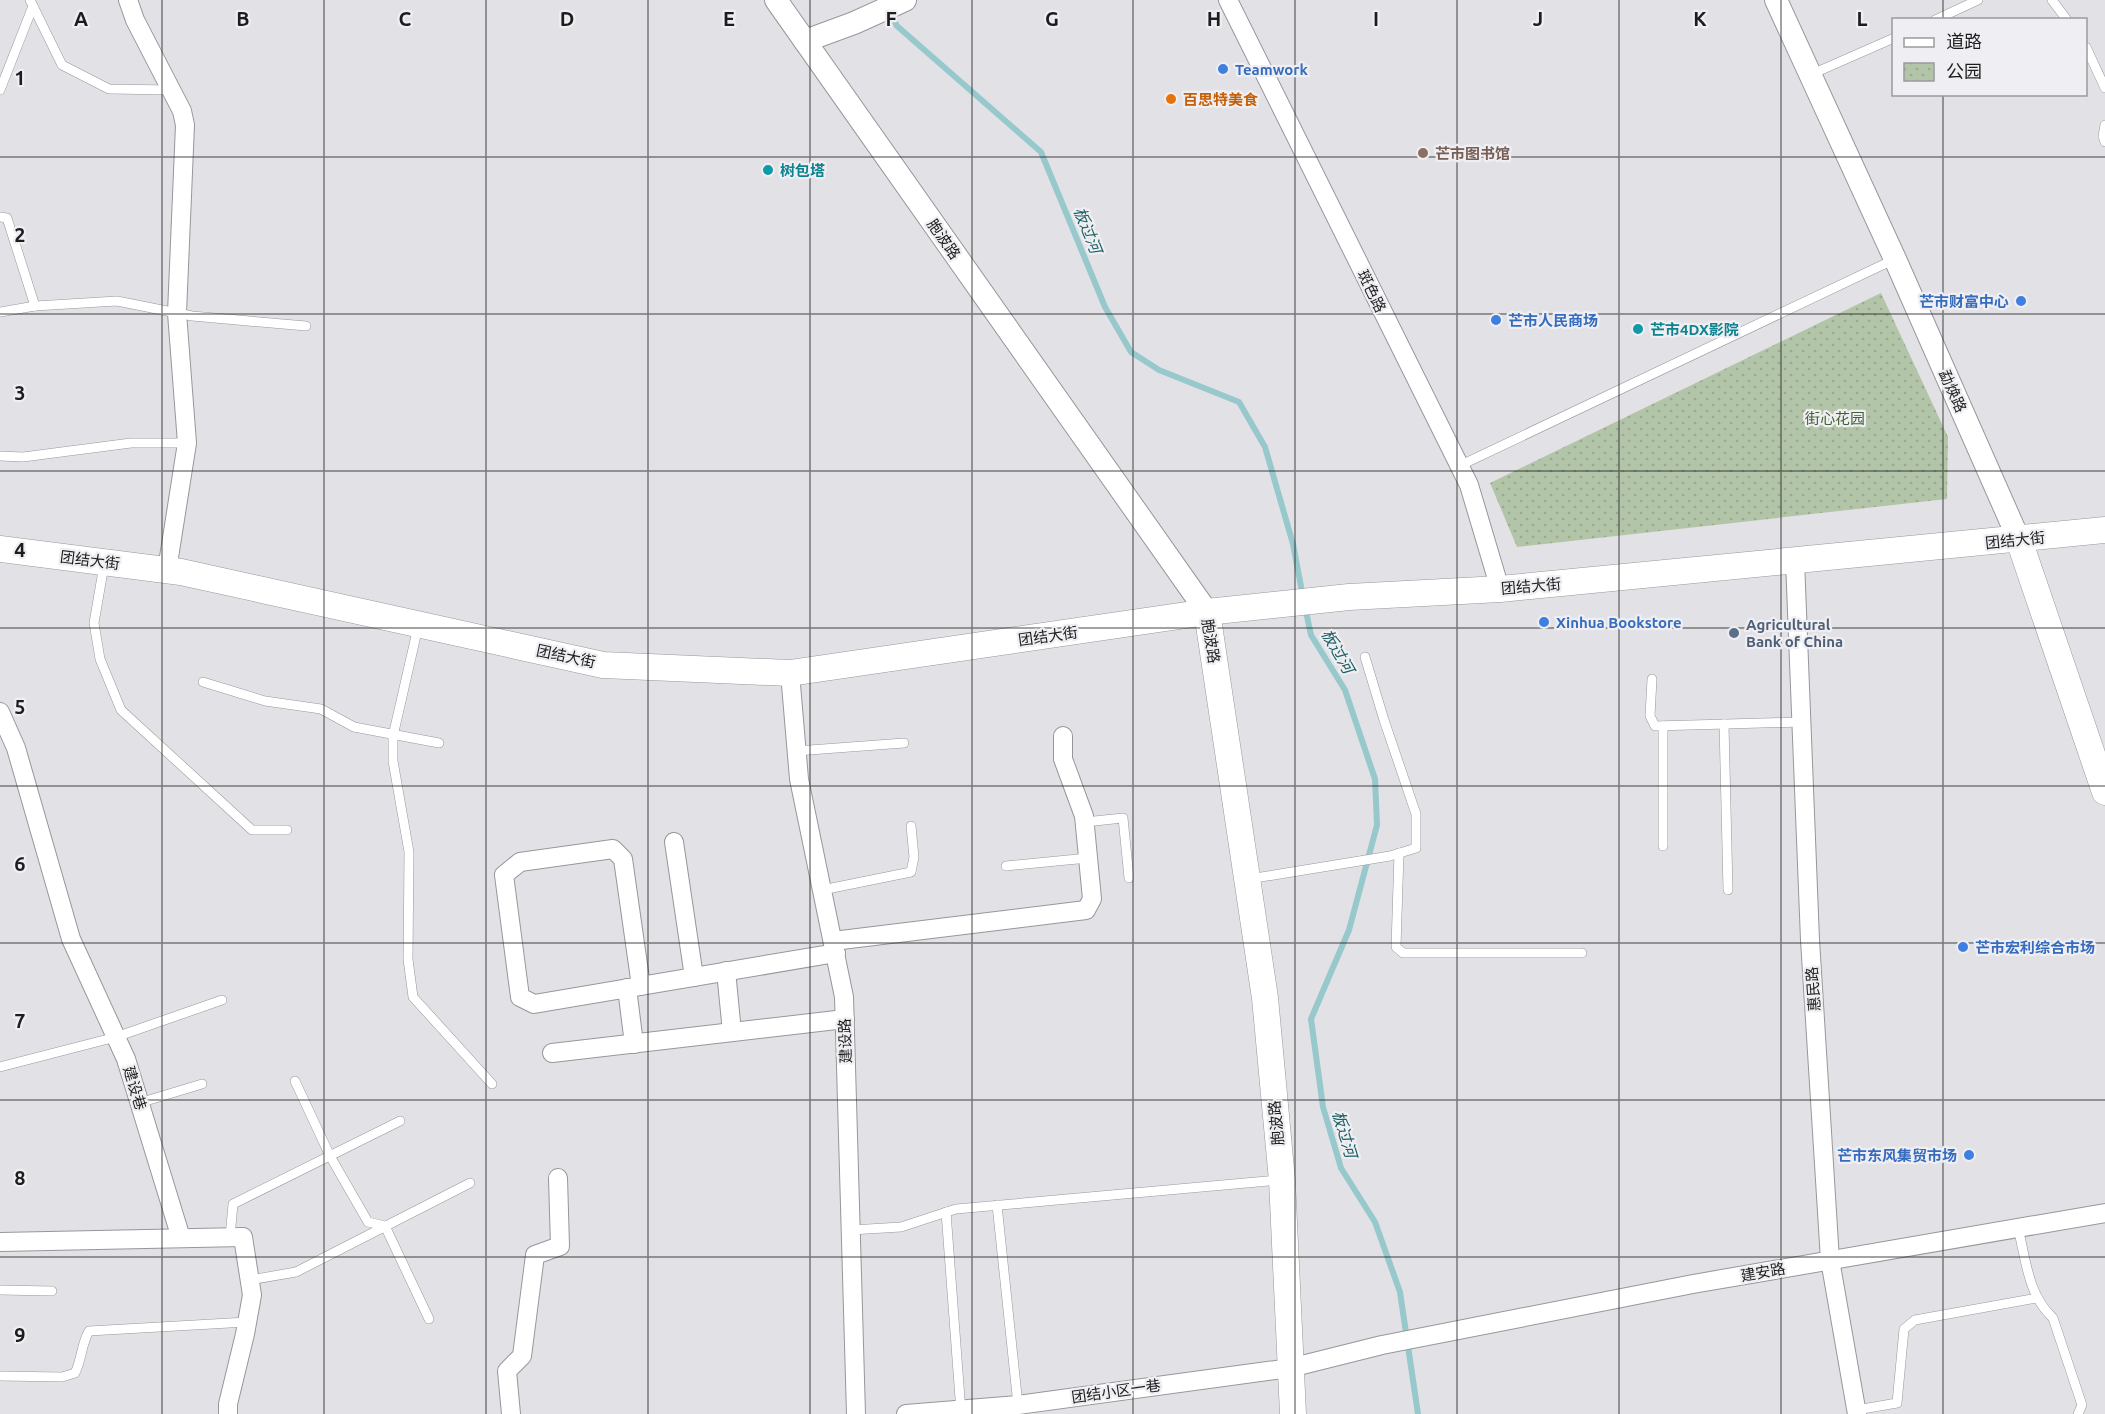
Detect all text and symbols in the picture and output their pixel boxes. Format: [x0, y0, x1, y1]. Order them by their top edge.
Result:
text: A [74, 7, 88, 30]
text: B [236, 7, 250, 30]
text: C [399, 7, 412, 30]
text: D [560, 7, 574, 30]
text: E [723, 7, 735, 30]
text: F [885, 7, 897, 30]
text: G [1045, 7, 1059, 30]
text: H [1207, 7, 1221, 30]
text: I [1373, 7, 1379, 30]
text: J [1533, 7, 1543, 30]
text: K [1693, 7, 1707, 30]
text: L [1857, 7, 1868, 30]
legend [1892, 18, 2087, 96]
text: 道路 [1946, 31, 1982, 51]
place label: Teamwork [1235, 61, 1308, 78]
text: 公园 [1946, 61, 1982, 81]
marker: Teamwork [1216, 62, 1230, 76]
text: 1 [14, 66, 26, 89]
place label: 百思特美食 [1183, 91, 1258, 108]
marker: 百思特美食 [1164, 92, 1178, 106]
place label: 芒市图书馆 [1435, 145, 1510, 162]
marker: 芒市图书馆 [1416, 146, 1430, 160]
place label: 树包塔 [780, 162, 825, 179]
marker: 树包塔 [761, 163, 775, 177]
water label: 板过河 [1071, 204, 1106, 258]
street label: 胞波路 [924, 216, 964, 262]
text: 2 [14, 223, 26, 246]
street label: 斑色路 [1354, 267, 1390, 315]
place label: 芒市财富中心 [1919, 293, 2009, 310]
marker: 芒市财富中心 [2014, 294, 2028, 308]
place label: 芒市人民商场 [1508, 312, 1598, 329]
marker: 芒市人民商场 [1489, 313, 1503, 327]
place label: 芒市4DX影院 [1650, 321, 1739, 338]
marker: 芒市4DX影院 [1631, 322, 1645, 336]
street label: 勐焕路 [1936, 367, 1970, 415]
text: 3 [14, 381, 26, 404]
park label: 街心花园 [1805, 410, 1865, 427]
street label: 团结大街 [1984, 528, 2046, 552]
text: 4 [14, 538, 26, 561]
street label: 团结大街 [59, 548, 121, 572]
street label: 团结大街 [1500, 575, 1562, 597]
place label: Xinhua Bookstore [1556, 614, 1682, 631]
marker: Xinhua Bookstore [1537, 615, 1551, 629]
place label: Agricultural Bank of China [1746, 616, 1843, 650]
street label: 胞波路 [1199, 617, 1223, 665]
street label: 团结大街 [1017, 623, 1079, 649]
water label: 板过河 [1318, 626, 1359, 679]
marker: Agricultural Bank of China [1727, 626, 1741, 640]
street label: 团结大街 [535, 641, 597, 671]
text: 5 [14, 695, 26, 718]
text: 6 [14, 852, 26, 875]
place label: 芒市宏利综合市场 [1975, 939, 2095, 956]
marker: 芒市宏利综合市场 [1956, 940, 1970, 954]
street label: 惠民路 [1803, 966, 1823, 1012]
text: 7 [14, 1009, 26, 1032]
street label: 建设路 [836, 1018, 854, 1064]
street label: 建设巷 [120, 1064, 150, 1112]
street label: 胞波路 [1266, 1100, 1286, 1146]
water label: 板过河 [1329, 1108, 1361, 1162]
place label: 芒市东风集贸市场 [1837, 1147, 1957, 1164]
marker: 芒市东风集贸市场 [1962, 1148, 1976, 1162]
text: 8 [14, 1166, 26, 1189]
street label: 建安路 [1739, 1260, 1787, 1284]
text: 9 [14, 1323, 26, 1346]
street label: 团结小区一巷 [1070, 1376, 1162, 1406]

